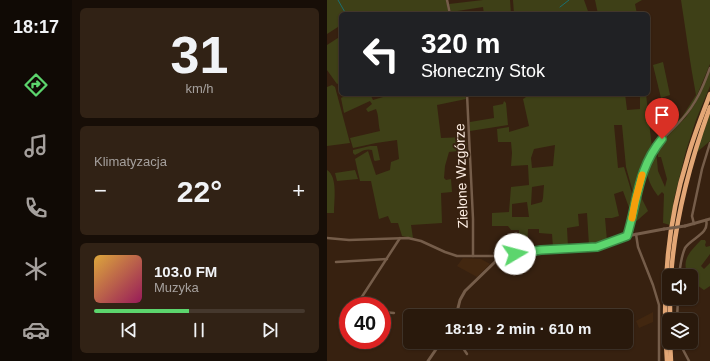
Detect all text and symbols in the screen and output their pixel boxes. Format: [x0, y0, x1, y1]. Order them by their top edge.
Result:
text: 18:17 [13, 17, 59, 37]
text: 31 [171, 26, 228, 84]
icon: left [355, 28, 407, 80]
text: 320 m [421, 28, 500, 59]
text: Słoneczny Stok [421, 61, 545, 81]
icon: directions [22, 71, 50, 99]
text: km/h [185, 81, 214, 96]
pin [645, 98, 679, 139]
icon: arrive [651, 104, 673, 126]
street label: Zielone Wzgórze [451, 123, 471, 229]
icon: music [22, 132, 50, 160]
text: Klimatyzacja [94, 154, 167, 169]
text: 22° [177, 175, 222, 208]
text: − [94, 178, 107, 203]
text: + [292, 178, 305, 203]
icon: phone [22, 194, 50, 222]
position arrow [494, 233, 536, 275]
icon: climate [22, 255, 50, 283]
text: 103.0 FM [154, 263, 217, 280]
map controls [662, 269, 698, 349]
button: sound [662, 269, 698, 305]
text: Muzyka [154, 280, 199, 295]
speed limit sign: 40 [339, 297, 391, 349]
button: layers [662, 313, 698, 349]
icon: car [22, 316, 50, 344]
icon: previous [118, 319, 140, 341]
icon: pause [188, 319, 210, 341]
icon: next [259, 319, 281, 341]
text: 18:19 · 2 min · 610 m [445, 320, 591, 337]

